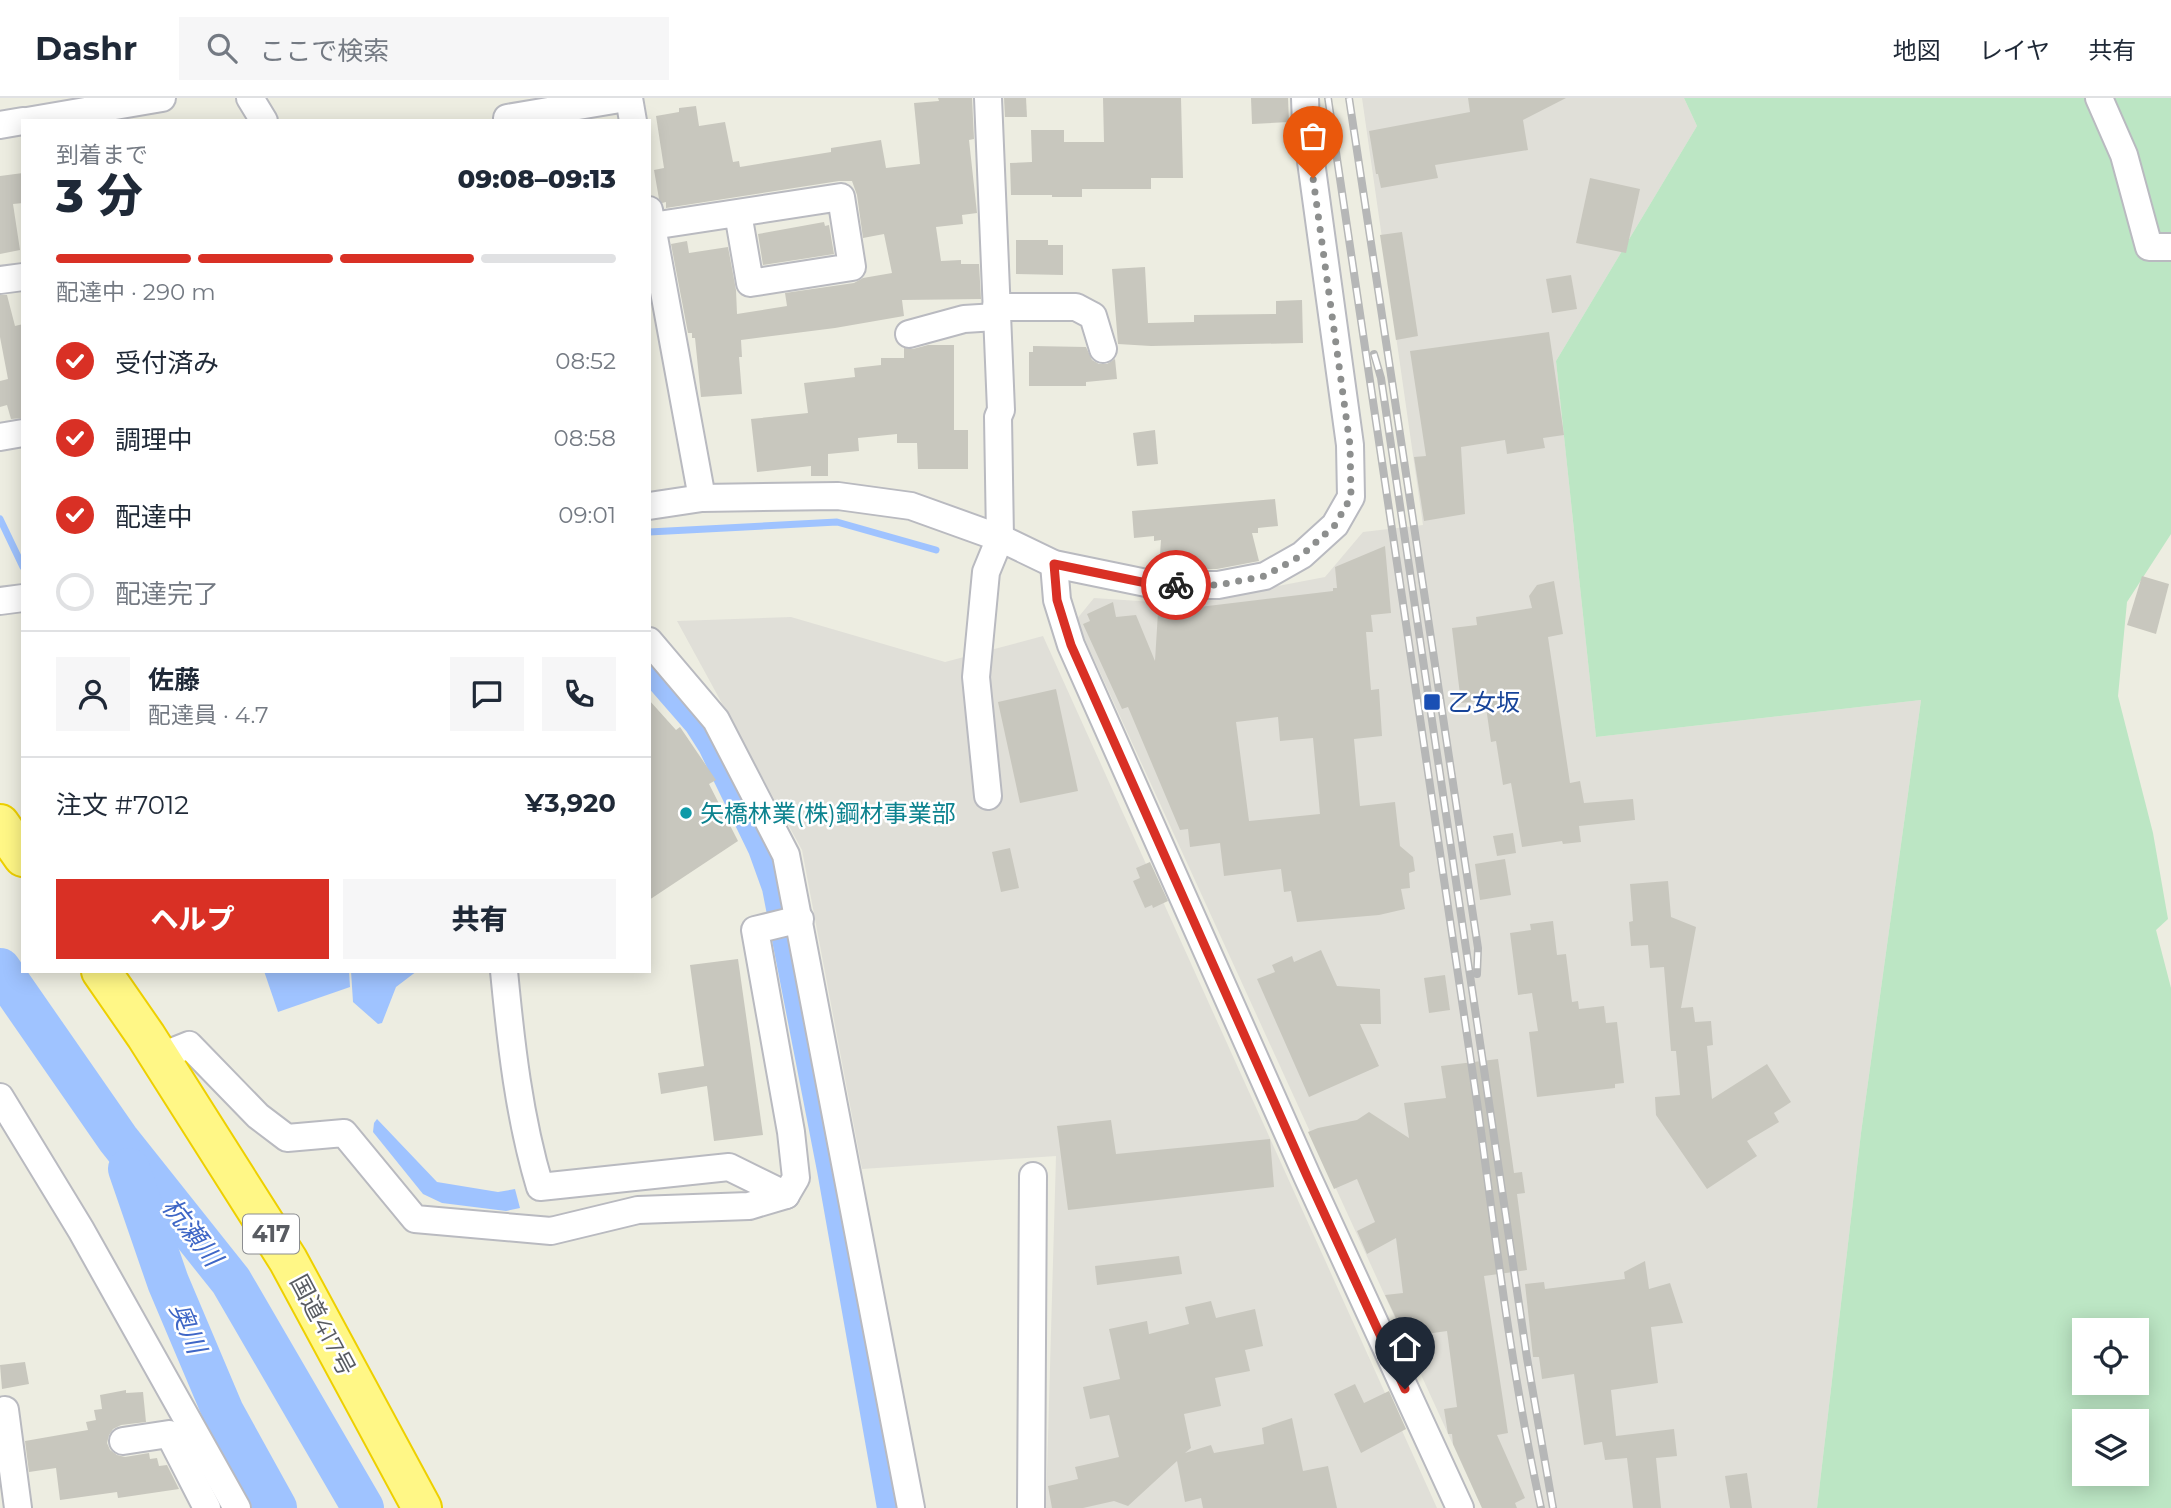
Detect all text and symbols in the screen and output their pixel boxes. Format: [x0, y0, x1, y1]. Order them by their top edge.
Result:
search box [179, 17, 669, 80]
text: Dashr [35, 28, 137, 68]
icon: search [203, 29, 241, 67]
text: ここで検索 [259, 35, 389, 67]
text: 地図 [1893, 36, 1941, 65]
text: レイヤ [1979, 36, 2050, 65]
text: 共有 [2088, 36, 2136, 65]
pin [1283, 106, 1343, 178]
icon: bag [1294, 117, 1332, 155]
text: 到着まで [56, 141, 148, 169]
text: 09:08–09:13 [457, 163, 616, 195]
text: 3 分 [56, 167, 143, 224]
text: 配達中 · 290 m [56, 278, 216, 306]
icon: check [56, 342, 94, 380]
text: 受付済み [115, 347, 219, 379]
text: 08:52 [555, 347, 616, 375]
icon: check [56, 419, 94, 457]
text: 調理中 [115, 424, 193, 456]
text: 08:58 [554, 424, 616, 452]
icon: check [56, 496, 94, 534]
text: 配達中 [115, 501, 193, 533]
text: 09:01 [558, 501, 616, 529]
courier [1141, 550, 1211, 620]
icon: bike [1157, 566, 1195, 604]
text: 配達完了 [115, 578, 219, 610]
button: person [56, 657, 130, 731]
button: chat [450, 657, 524, 731]
button: phone [542, 657, 616, 731]
text: 佐藤 [148, 664, 200, 696]
place label: 乙女坂 [1448, 688, 1520, 717]
marker: 乙女坂 [1422, 692, 1442, 712]
text: 配達員 · 4.7 [148, 701, 269, 729]
text: ¥3,920 [525, 787, 616, 819]
text: 注文 #7012 [56, 789, 189, 821]
place label: 矢橋林業(株)鋼材事業部 [700, 799, 956, 828]
marker: 矢橋林業(株)鋼材事業部 [678, 805, 694, 821]
button: ヘルプ [56, 879, 329, 959]
button: 共有 [343, 879, 616, 959]
water label: 杭瀬川 [155, 1191, 230, 1275]
road number: 417 [243, 1214, 299, 1254]
street label: 国道417号 [284, 1270, 362, 1380]
water label: 奥川 [163, 1298, 214, 1361]
pin [1375, 1317, 1435, 1389]
map controls [2072, 1318, 2149, 1486]
button: locate [2072, 1318, 2149, 1395]
icon: home [1386, 1328, 1424, 1366]
button: layers [2072, 1409, 2149, 1486]

